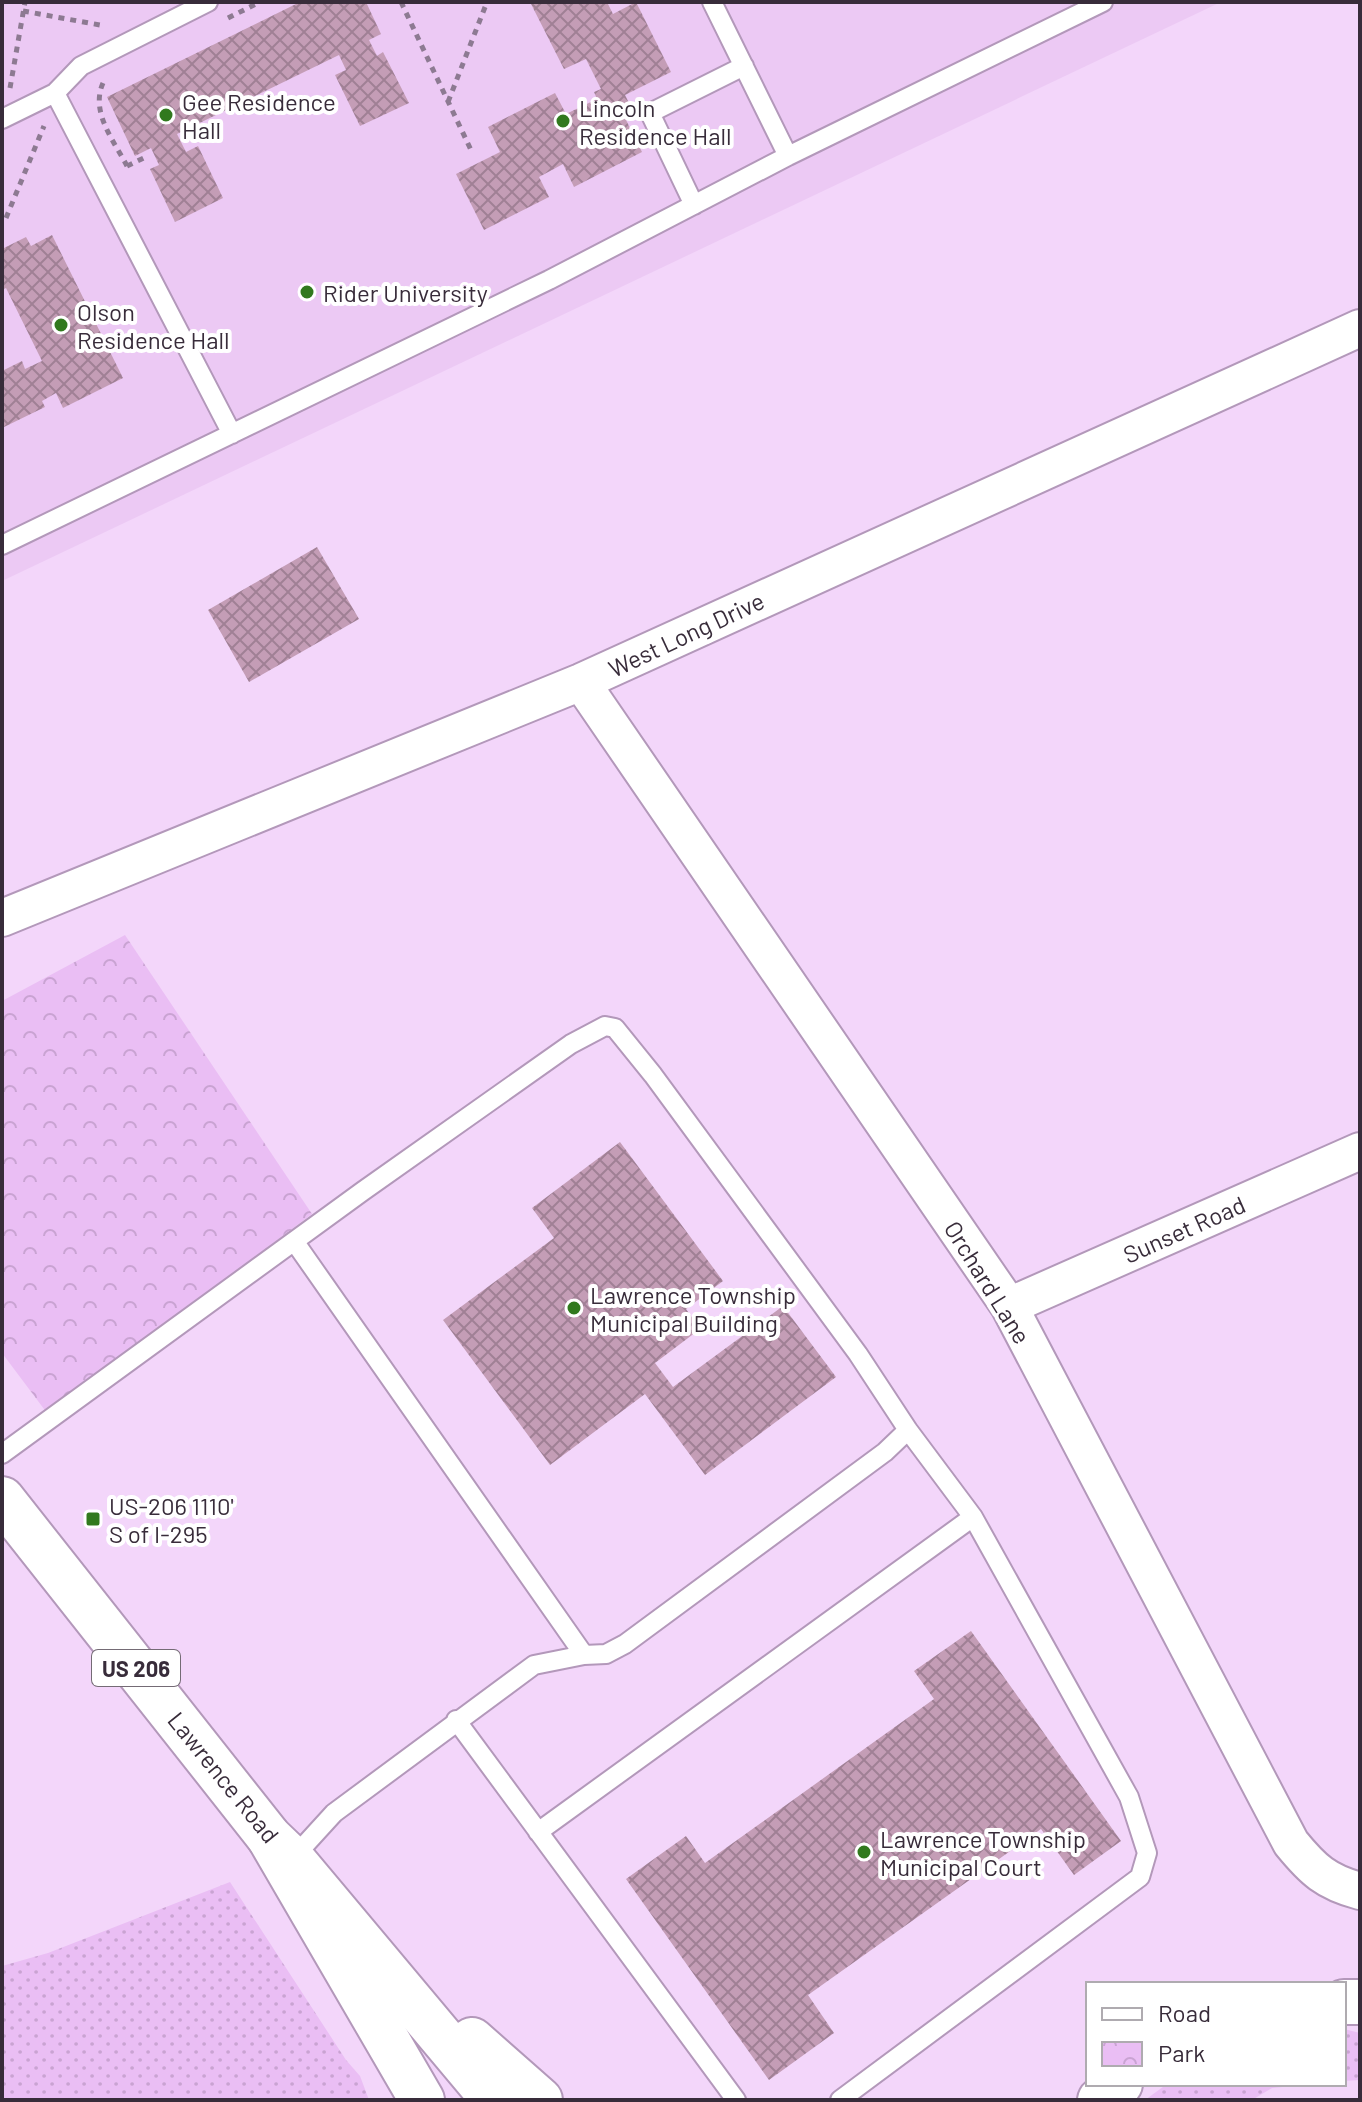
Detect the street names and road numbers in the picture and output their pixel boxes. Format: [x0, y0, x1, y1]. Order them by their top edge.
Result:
street label: West Long Drive [604, 585, 768, 683]
street label: Sunset Road [1118, 1189, 1250, 1269]
street label: Orchard Lane [939, 1215, 1037, 1349]
road number: US 206 [92, 1650, 180, 1686]
street label: Lawrence Road [162, 1706, 286, 1848]

